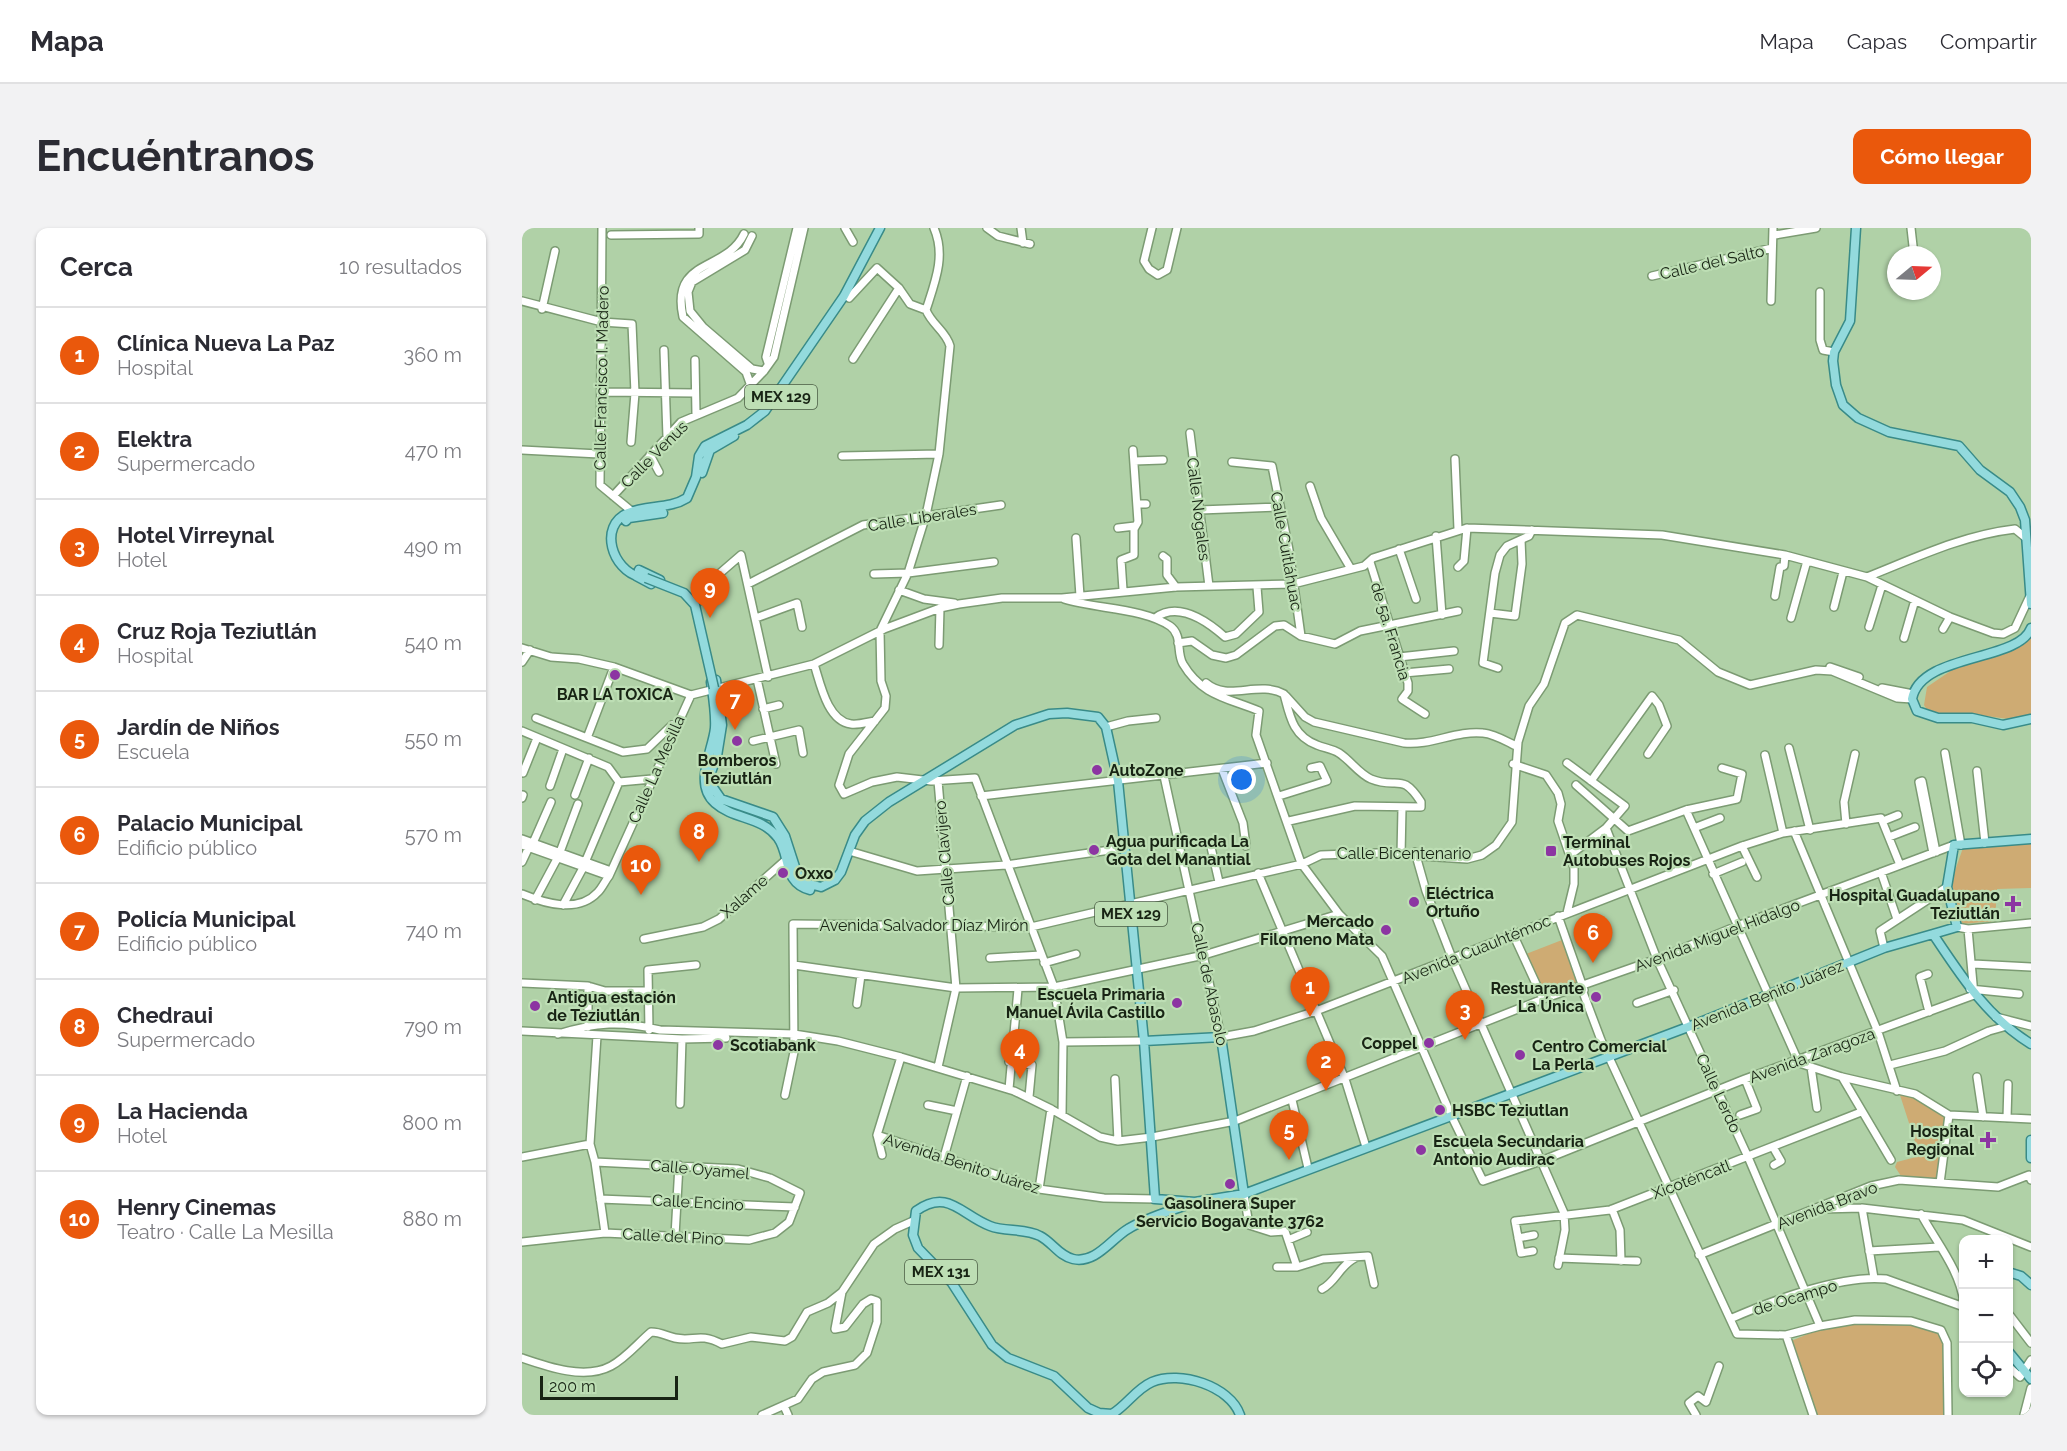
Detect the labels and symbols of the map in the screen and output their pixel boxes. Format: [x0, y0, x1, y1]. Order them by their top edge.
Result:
street label: Calle del Salto [1658, 241, 1766, 284]
north arrow [1887, 246, 1941, 300]
street label: Calle Francisco I. Madero [590, 286, 613, 470]
road number: MEX 129 [745, 385, 817, 409]
street label: Calle Venus [617, 417, 692, 492]
street label: Calle Nogales [1183, 456, 1214, 562]
street label: Calle Cuitláhuac [1267, 490, 1306, 612]
street label: Calle Liberales [866, 499, 978, 535]
pin: 9 [690, 568, 729, 618]
street label: de 5a. Francia [1367, 580, 1414, 682]
marker: BAR LA TOXICA [608, 668, 622, 682]
pin: 7 [716, 680, 754, 730]
place label: BAR LA TOXICA [557, 685, 674, 704]
street label: Calle La Mesilla [624, 712, 689, 826]
marker: Bomberos Teziutlán [730, 734, 744, 748]
place label: Bomberos Teziutlán [698, 751, 777, 788]
place label: AutoZone [1109, 761, 1184, 780]
marker: AutoZone [1090, 763, 1104, 777]
your location [1227, 765, 1256, 794]
street label: Calle Clavijero [930, 800, 959, 906]
pin: 8 [680, 812, 718, 862]
place label: Agua purificada La Gota del Manantial [1106, 832, 1252, 869]
place label: Terminal Autobuses Rojos [1563, 833, 1690, 870]
marker: Agua purificada La Gota del Manantial [1087, 843, 1101, 857]
street label: Calle Bicentenario [1337, 844, 1471, 863]
marker: Terminal Autobuses Rojos [1544, 844, 1558, 858]
pin: 10 [622, 846, 660, 895]
place label: Oxxo [795, 864, 834, 883]
marker: Oxxo [776, 866, 790, 880]
street label: Xalame [717, 871, 772, 922]
place label: Eléctrica Ortuño [1426, 884, 1494, 921]
place label: Hospital Guadalupano Teziutlán [1829, 886, 2000, 923]
marker: Eléctrica Ortuño [1407, 895, 1421, 909]
street label: Avenida Miguel Hidalgo [1632, 895, 1802, 976]
marker: Hospital Guadalupano Teziutlán [2004, 895, 2022, 913]
road number: MEX 129 [1095, 902, 1167, 926]
street label: Avenida Cuauhtémoc [1399, 911, 1554, 988]
place label: Mercado Filomeno Mata [1260, 912, 1374, 949]
pin: 6 [1574, 914, 1612, 963]
street label: Avenida Salvador Díaz Mirón [819, 916, 1029, 935]
street label: Calle de Abasolo [1187, 921, 1232, 1047]
marker: Mercado Filomeno Mata [1379, 923, 1393, 937]
street label: Avenida Benito Juárez [1688, 956, 1846, 1035]
pin: 1 [1290, 968, 1330, 1017]
place label: Restuarante La Única [1490, 979, 1584, 1016]
place label: Escuela Primaria Manuel Ávila Castillo [1006, 985, 1165, 1022]
place label: Antigua estación de Teziutlán [547, 988, 676, 1025]
pin: 3 [1446, 990, 1484, 1040]
marker: Restuarante La Única [1589, 990, 1603, 1004]
marker: Escuela Primaria Manuel Ávila Castillo [1170, 996, 1184, 1010]
marker: Antigua estación de Teziutlán [528, 999, 542, 1013]
street label: Avenida Zaragoza [1747, 1024, 1878, 1087]
pin: 4 [1000, 1030, 1040, 1079]
place label: Coppel [1361, 1034, 1418, 1053]
place label: Scotiabank [730, 1036, 816, 1055]
marker: Coppel [1422, 1036, 1436, 1050]
place label: Centro Comercial La Perla [1532, 1037, 1667, 1074]
marker: Scotiabank [711, 1038, 725, 1052]
pin: 2 [1306, 1042, 1346, 1091]
marker: Centro Comercial La Perla [1513, 1048, 1527, 1062]
street label: Calle Lerdo [1692, 1051, 1745, 1136]
place label: HSBC Teziutlan [1452, 1101, 1569, 1120]
marker: HSBC Teziutlan [1433, 1103, 1447, 1117]
pin: 5 [1270, 1110, 1308, 1160]
place label: Hospital Regional [1906, 1122, 1975, 1159]
street label: Avenida Benito Juárez [881, 1129, 1042, 1198]
marker: Hospital Regional [1979, 1131, 1997, 1149]
place label: Escuela Secundaria Antonio Audirac [1433, 1132, 1584, 1169]
marker: Escuela Secundaria Antonio Audirac [1414, 1143, 1428, 1157]
street label: Calle Oyamel [650, 1156, 751, 1183]
street label: Xicoténcatl [1649, 1156, 1734, 1203]
marker: Gasolinera Super Servicio Bogavante 3762 [1223, 1177, 1237, 1191]
street label: Avenida Bravo [1774, 1178, 1880, 1233]
street label: Calle Encino [652, 1191, 744, 1214]
place label: Gasolinera Super Servicio Bogavante 3762 [1136, 1194, 1324, 1231]
street label: Calle del Pino [622, 1224, 724, 1249]
road number: MEX 131 [905, 1260, 977, 1284]
street label: de Ocampo [1751, 1276, 1840, 1319]
scale bar [540, 1373, 678, 1400]

